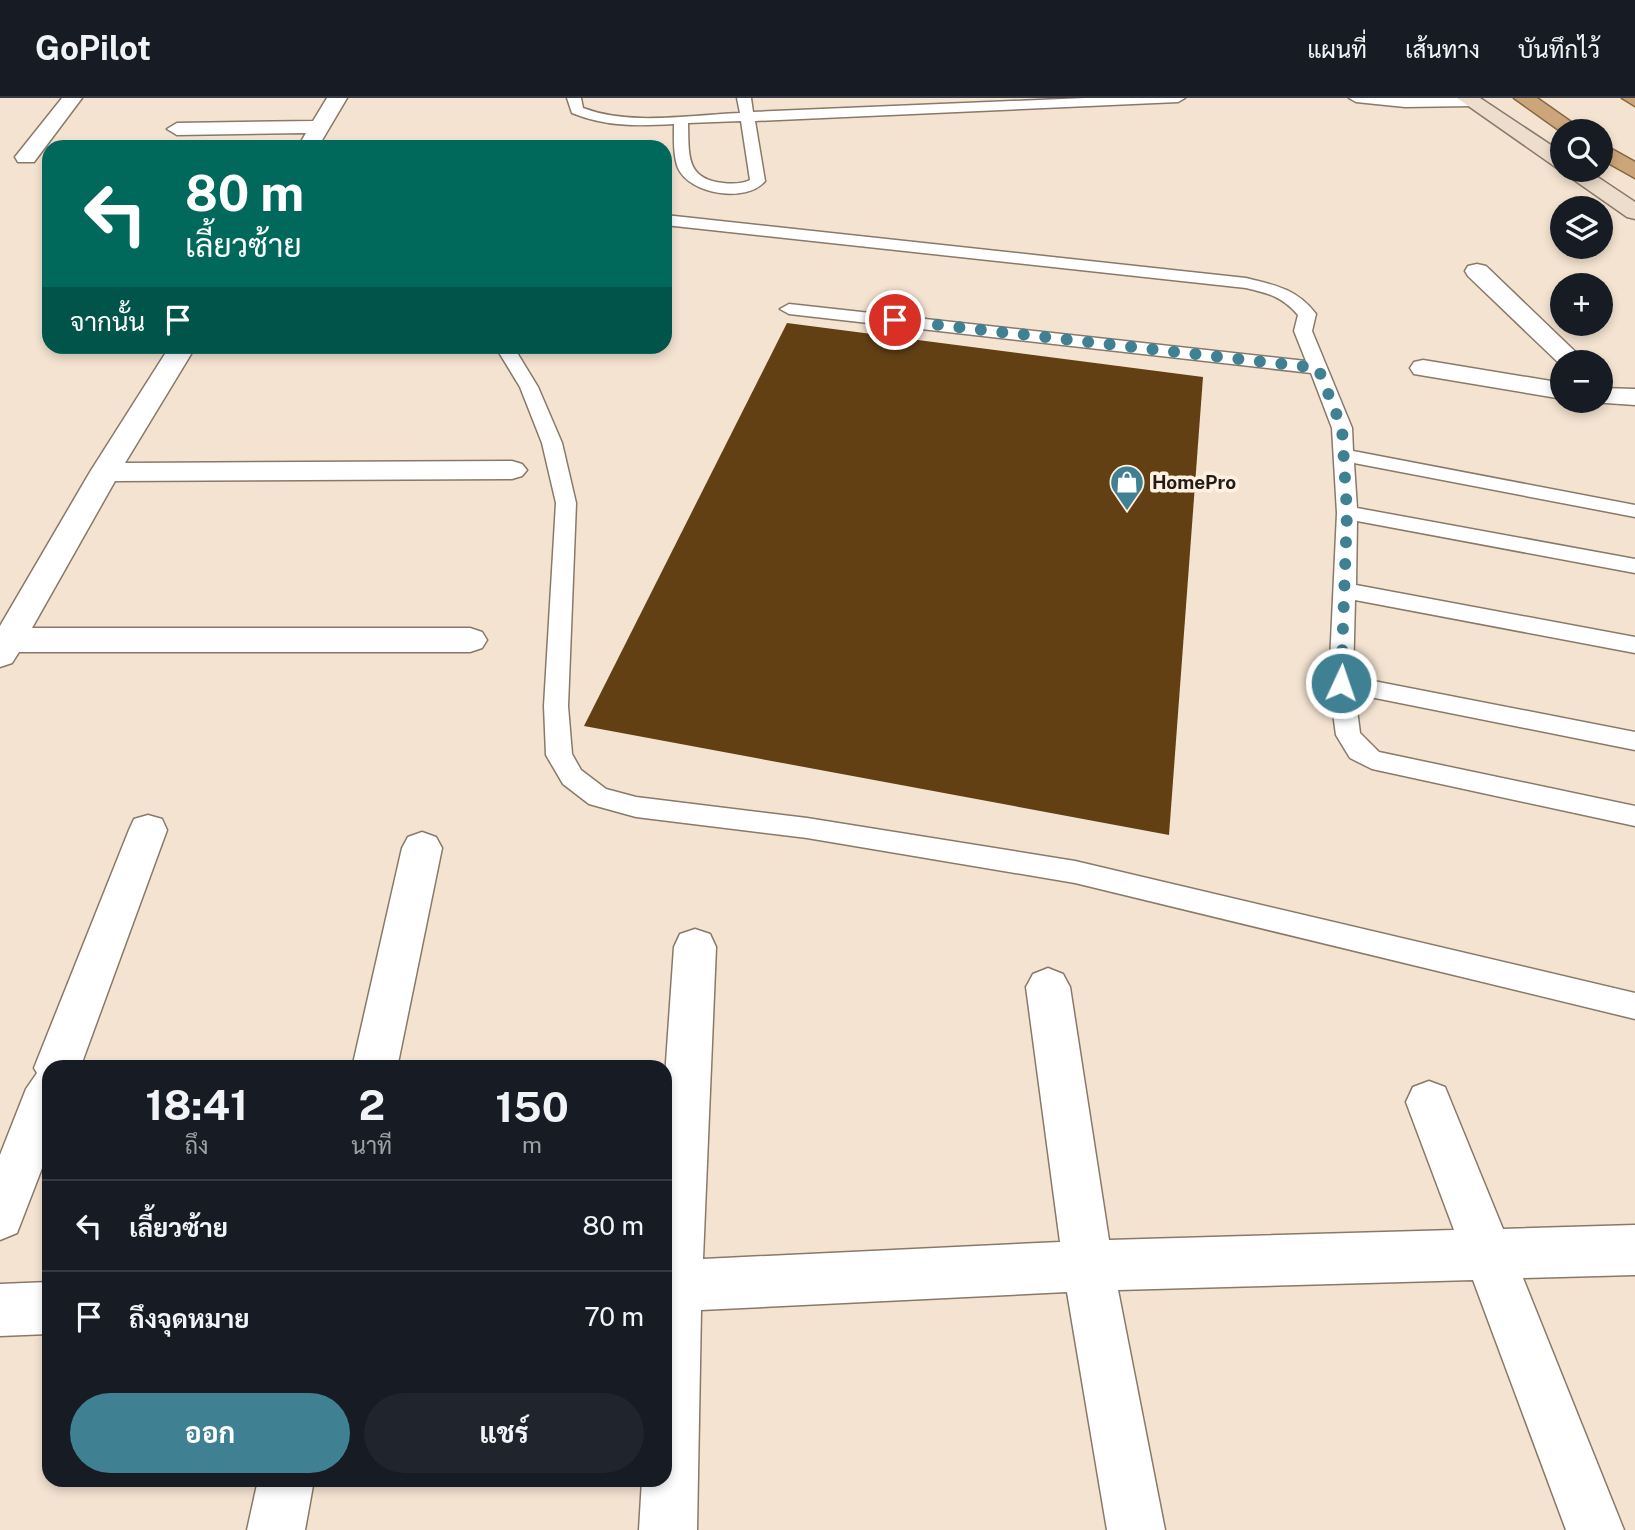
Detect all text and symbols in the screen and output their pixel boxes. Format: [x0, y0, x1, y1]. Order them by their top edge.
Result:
text: GoPilot [35, 29, 151, 67]
text: แผนที่ [1307, 35, 1367, 63]
text: เส้นทาง [1405, 35, 1480, 63]
text: บันทึกไว้ [1518, 35, 1600, 63]
map controls [1550, 119, 1613, 413]
button: search [1550, 119, 1613, 182]
text: 80 m [185, 164, 304, 222]
icon: left [70, 168, 161, 259]
button: layers [1550, 196, 1613, 259]
text: เลี้ยวซ้าย [185, 227, 302, 264]
button: + [1550, 273, 1613, 336]
pin [865, 290, 925, 350]
icon: arrive [159, 301, 197, 339]
icon: arrive [876, 301, 914, 339]
text: จากนั้น [70, 306, 145, 337]
button: − [1550, 350, 1613, 413]
shop icon: HomePro [1108, 463, 1146, 512]
place label: HomePro [1152, 471, 1236, 493]
position arrow [1304, 646, 1378, 720]
text: 18:41 [145, 1080, 248, 1129]
text: 2 [358, 1080, 385, 1129]
text: 150 [495, 1082, 569, 1131]
text: m [522, 1131, 542, 1158]
text: ถึง [185, 1132, 209, 1159]
text: นาที [351, 1132, 392, 1159]
icon: left [70, 1207, 108, 1245]
text: 80 m [583, 1210, 644, 1241]
text: เลี้ยวซ้าย [129, 1212, 228, 1243]
icon: arrive [70, 1298, 108, 1336]
text: 70 m [584, 1301, 644, 1332]
text: ถึงจุดหมาย [129, 1303, 250, 1334]
button: ออก [70, 1393, 350, 1473]
button: แชร์ [364, 1393, 644, 1473]

